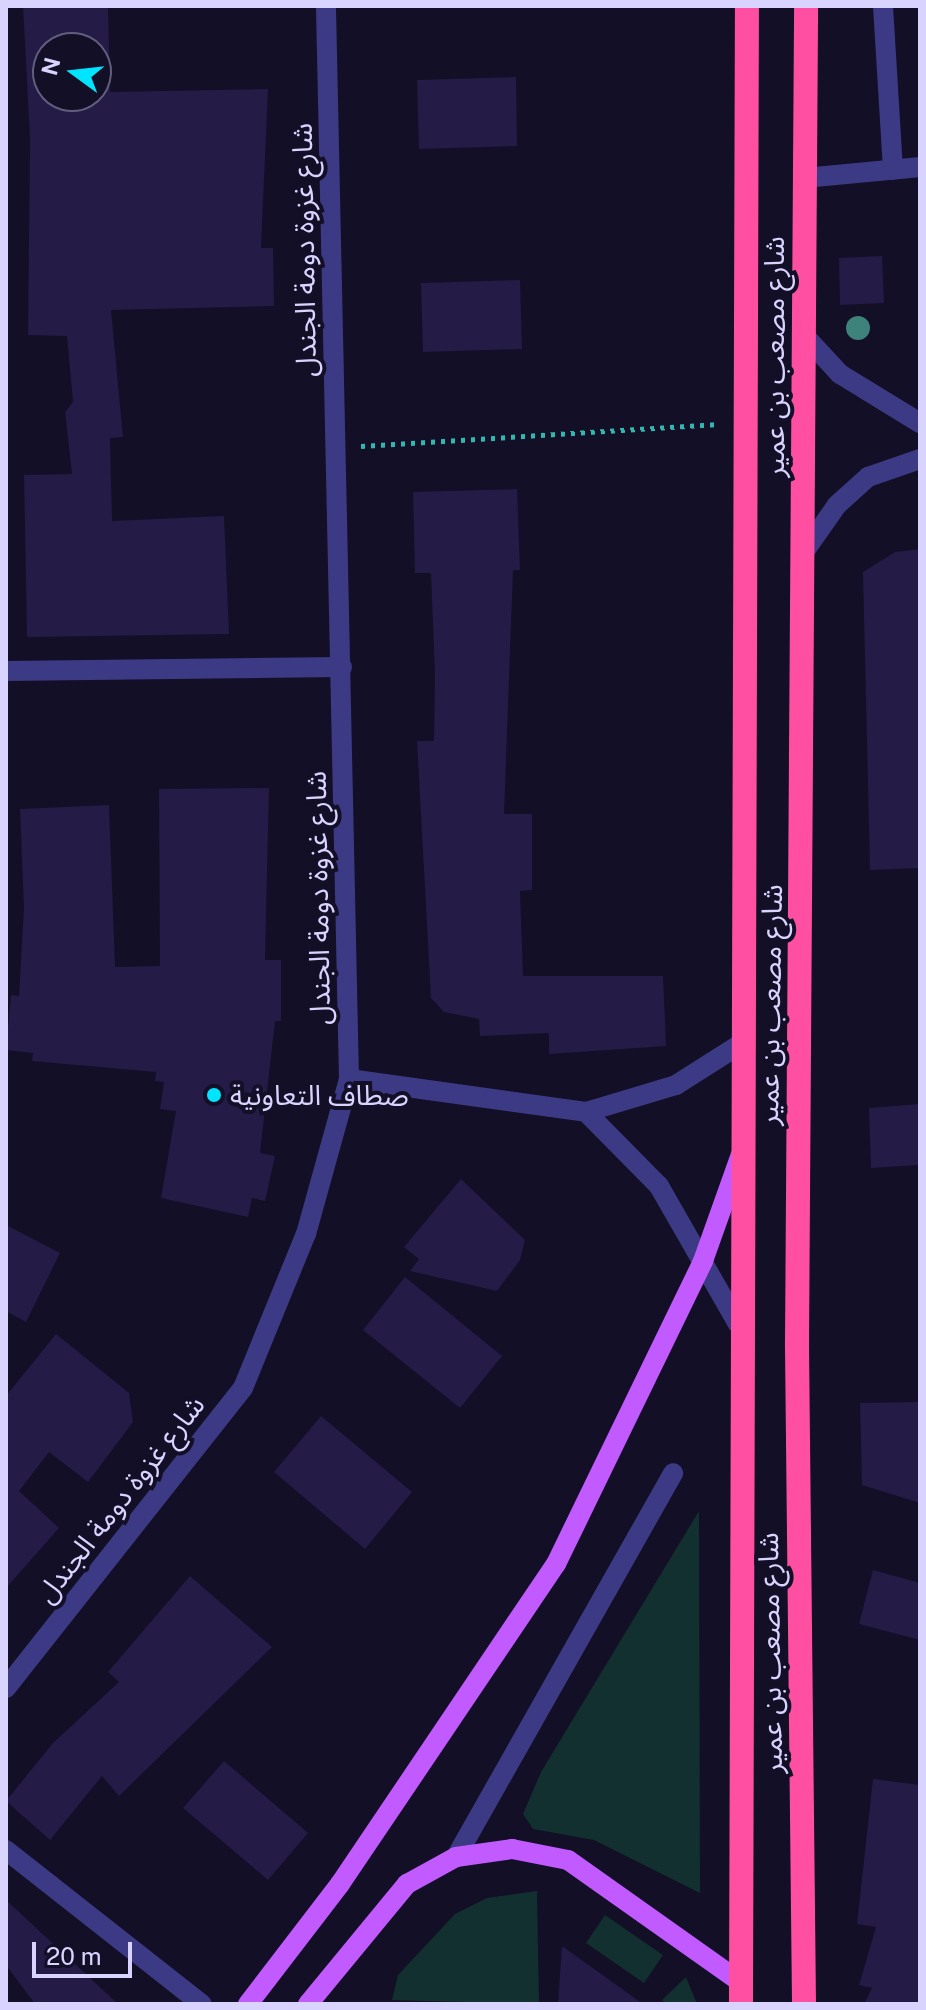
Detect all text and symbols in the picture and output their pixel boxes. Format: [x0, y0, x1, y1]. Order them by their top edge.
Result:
north arrow [32, 32, 112, 112]
text: N [36, 55, 66, 78]
street label: شارع غزوة دومة الجندل [285, 123, 323, 377]
street label: شارع مصعب بن عمير [757, 236, 791, 478]
street label: شارع غزوة دومة الجندل [299, 771, 337, 1025]
street label: شارع مصعب بن عمير [751, 884, 789, 1126]
place label: صطاف التعاونية [230, 1078, 409, 1112]
marker: صطاف التعاونية [205, 1086, 223, 1104]
street label: شارع غزوة دومة الجندل [29, 1389, 211, 1609]
street label: شارع مصعب بن عمير [751, 1532, 789, 1774]
scale bar [36, 1926, 136, 1976]
text: 20 m [46, 1942, 102, 1970]

